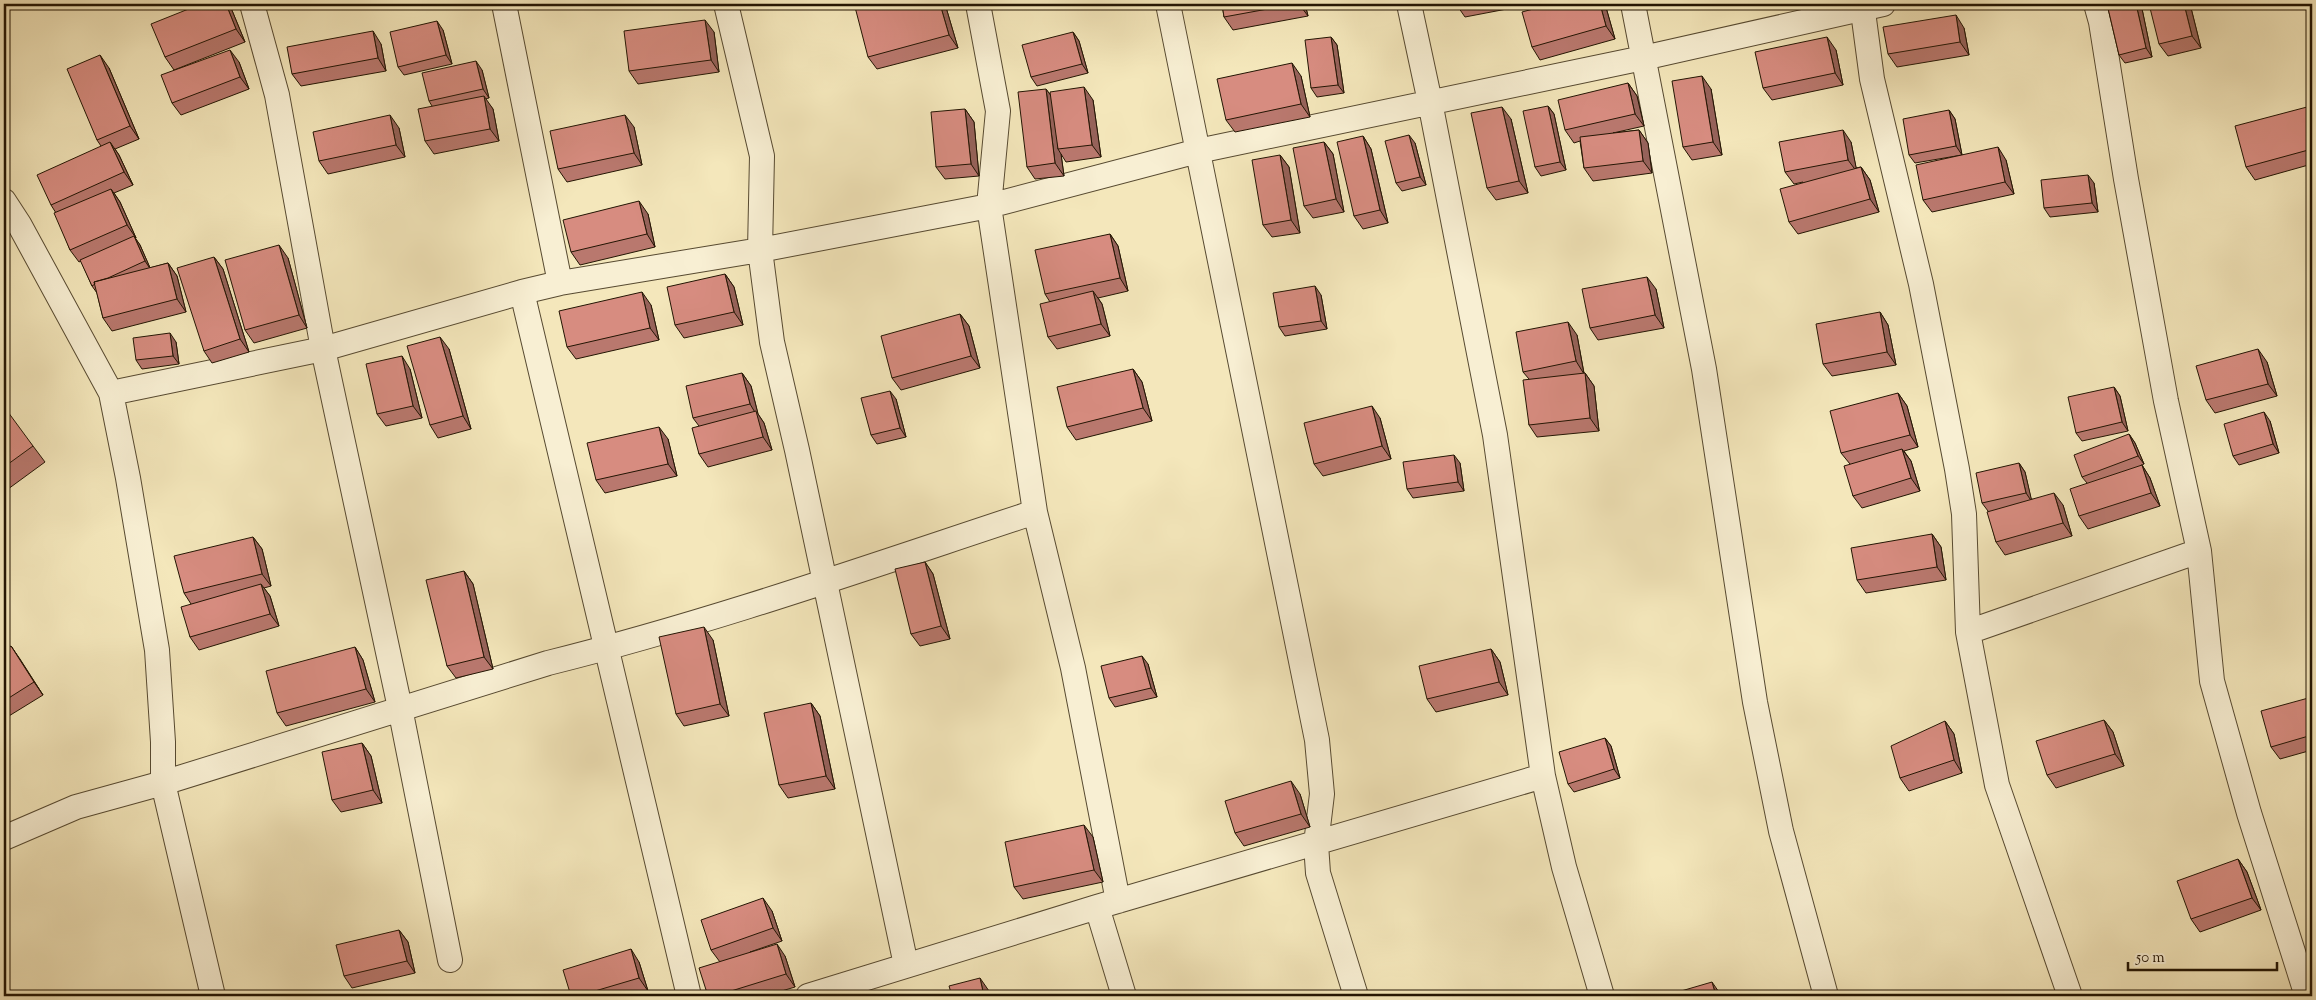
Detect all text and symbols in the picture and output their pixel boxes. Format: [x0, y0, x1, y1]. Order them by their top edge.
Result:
scale bar [2128, 940, 2277, 972]
text: 50 m [2135, 948, 2165, 969]

